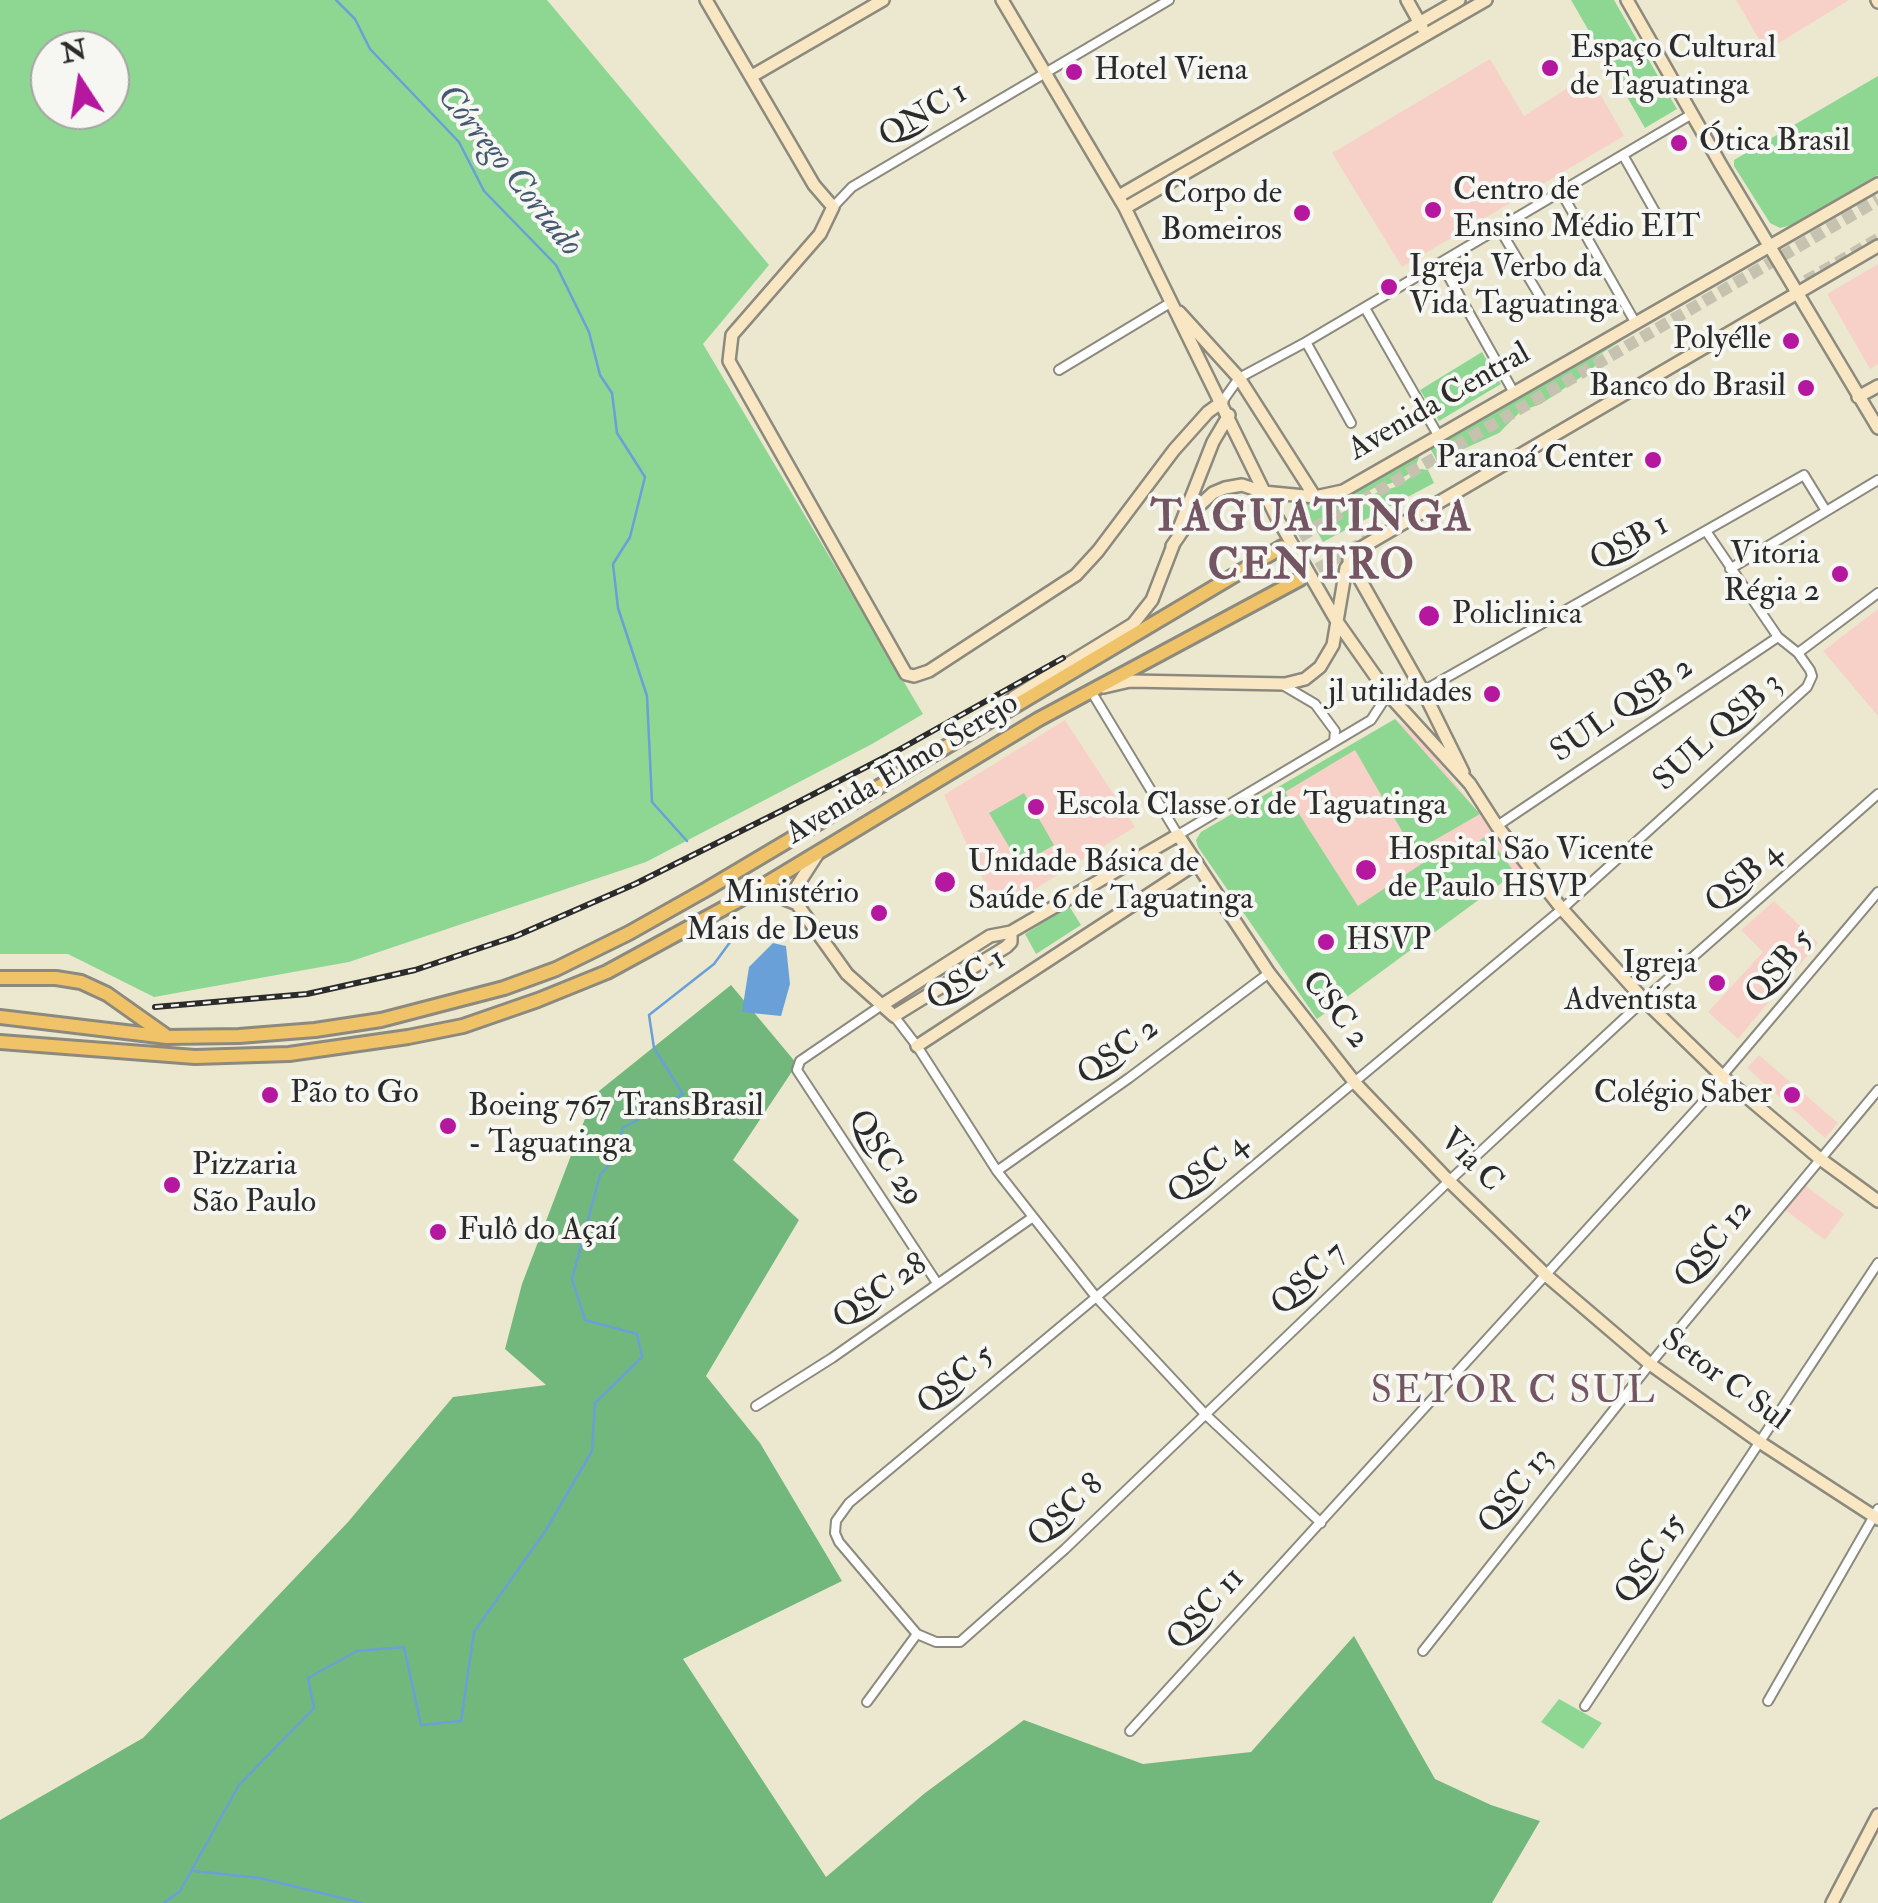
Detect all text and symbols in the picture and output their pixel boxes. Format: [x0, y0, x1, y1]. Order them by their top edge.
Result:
north arrow [30, 30, 130, 130]
place label: Espaço Cultural de Taguatinga [1570, 31, 1776, 106]
text: N [58, 32, 90, 72]
place label: Hotel Viena [1094, 53, 1248, 91]
marker: Espaço Cultural de Taguatinga [1539, 57, 1561, 79]
marker: Hotel Viena [1063, 61, 1085, 83]
street label: QNC 1 [873, 75, 975, 157]
water label: Córrego Cortado [426, 77, 590, 267]
place label: Ótica Brasil [1699, 124, 1850, 162]
marker: Ótica Brasil [1668, 132, 1690, 154]
place label: Centro de Ensino Médio EIT [1453, 173, 1700, 248]
place label: Corpo de Bomeiros [1161, 176, 1282, 251]
marker: Centro de Ensino Médio EIT [1422, 199, 1444, 221]
marker: Corpo de Bomeiros [1291, 202, 1313, 224]
place label: Igreja Verbo da Vida Taguatinga [1409, 250, 1619, 325]
marker: Igreja Verbo da Vida Taguatinga [1378, 276, 1400, 298]
place label: Polyélle [1673, 322, 1771, 360]
marker: Polyélle [1780, 330, 1802, 352]
street label: Avenida Central [1342, 335, 1538, 471]
place label: Banco do Brasil [1589, 369, 1786, 407]
marker: Banco do Brasil [1795, 377, 1817, 399]
place label: Paranoá Center [1436, 441, 1633, 479]
marker: Paranoá Center [1642, 449, 1664, 471]
district label: TAGUATINGA CENTRO [1151, 496, 1473, 594]
street label: QSB 1 [1584, 507, 1676, 581]
place label: Vitoria Régia 2 [1724, 537, 1820, 612]
marker: Vitoria Régia 2 [1829, 563, 1851, 585]
place label: Policlinica [1452, 597, 1582, 635]
marker: Policlinica [1416, 603, 1442, 629]
street label: SUL QSB 2 [1545, 649, 1701, 773]
street label: SUL QSB 3 [1647, 665, 1791, 801]
place label: jl utilidades [1329, 675, 1472, 713]
marker: jl utilidades [1481, 683, 1503, 705]
street label: Avenida Elmo Serejo [780, 685, 1026, 855]
place label: Escola Classe 01 de Taguatinga [1056, 788, 1447, 826]
marker: Escola Classe 01 de Taguatinga [1025, 796, 1047, 818]
place label: Hospital São Vicente de Paulo HSVP [1388, 833, 1653, 908]
street label: QSB 4 [1699, 835, 1791, 923]
place label: Unidade Básica de Saúde 6 de Taguatinga [968, 845, 1253, 920]
marker: Hospital São Vicente de Paulo HSVP [1353, 857, 1379, 883]
marker: Unidade Básica de Saúde 6 de Taguatinga [932, 869, 958, 895]
place label: Ministério Mais de Deus [686, 876, 859, 951]
marker: Ministério Mais de Deus [868, 902, 890, 924]
place label: HSVP [1346, 923, 1431, 961]
street label: QSB 5 [1738, 923, 1824, 1013]
marker: HSVP [1315, 931, 1337, 953]
street label: QSC 1 [920, 941, 1014, 1021]
place label: Igreja Adventista [1564, 946, 1697, 1021]
street label: CSC 2 [1292, 965, 1376, 1057]
marker: Igreja Adventista [1706, 972, 1728, 994]
street label: QSC 2 [1071, 1011, 1167, 1095]
place label: Pão to Go [290, 1076, 419, 1114]
place label: Colégio Saber [1594, 1076, 1772, 1114]
marker: Pão to Go [259, 1084, 281, 1106]
marker: Colégio Saber [1781, 1084, 1803, 1106]
place label: Boeing 767 TransBrasil - Taguatinga [468, 1089, 764, 1164]
street label: QSC 29 [838, 1104, 930, 1214]
marker: Boeing 767 TransBrasil - Taguatinga [437, 1115, 459, 1137]
street label: Via C [1430, 1122, 1510, 1202]
street label: QSC 4 [1161, 1126, 1257, 1214]
place label: Pizzaria São Paulo [192, 1148, 316, 1223]
marker: Pizzaria São Paulo [161, 1174, 183, 1196]
street label: QSC 12 [1668, 1193, 1762, 1297]
place label: Fulô do Açaí [458, 1213, 617, 1251]
marker: Fulô do Açaí [427, 1221, 449, 1243]
street label: QSC 7 [1264, 1235, 1356, 1325]
street label: QSC 28 [826, 1247, 936, 1339]
street label: Setor C Sul [1653, 1322, 1795, 1440]
street label: QSC 5 [911, 1338, 1003, 1424]
district label: SETOR C SUL [1371, 1371, 1657, 1417]
street label: QSC 13 [1472, 1441, 1562, 1543]
street label: QSC 8 [1021, 1467, 1113, 1557]
street label: QSC 15 [1608, 1508, 1696, 1612]
street label: QSC 11 [1160, 1561, 1254, 1659]

